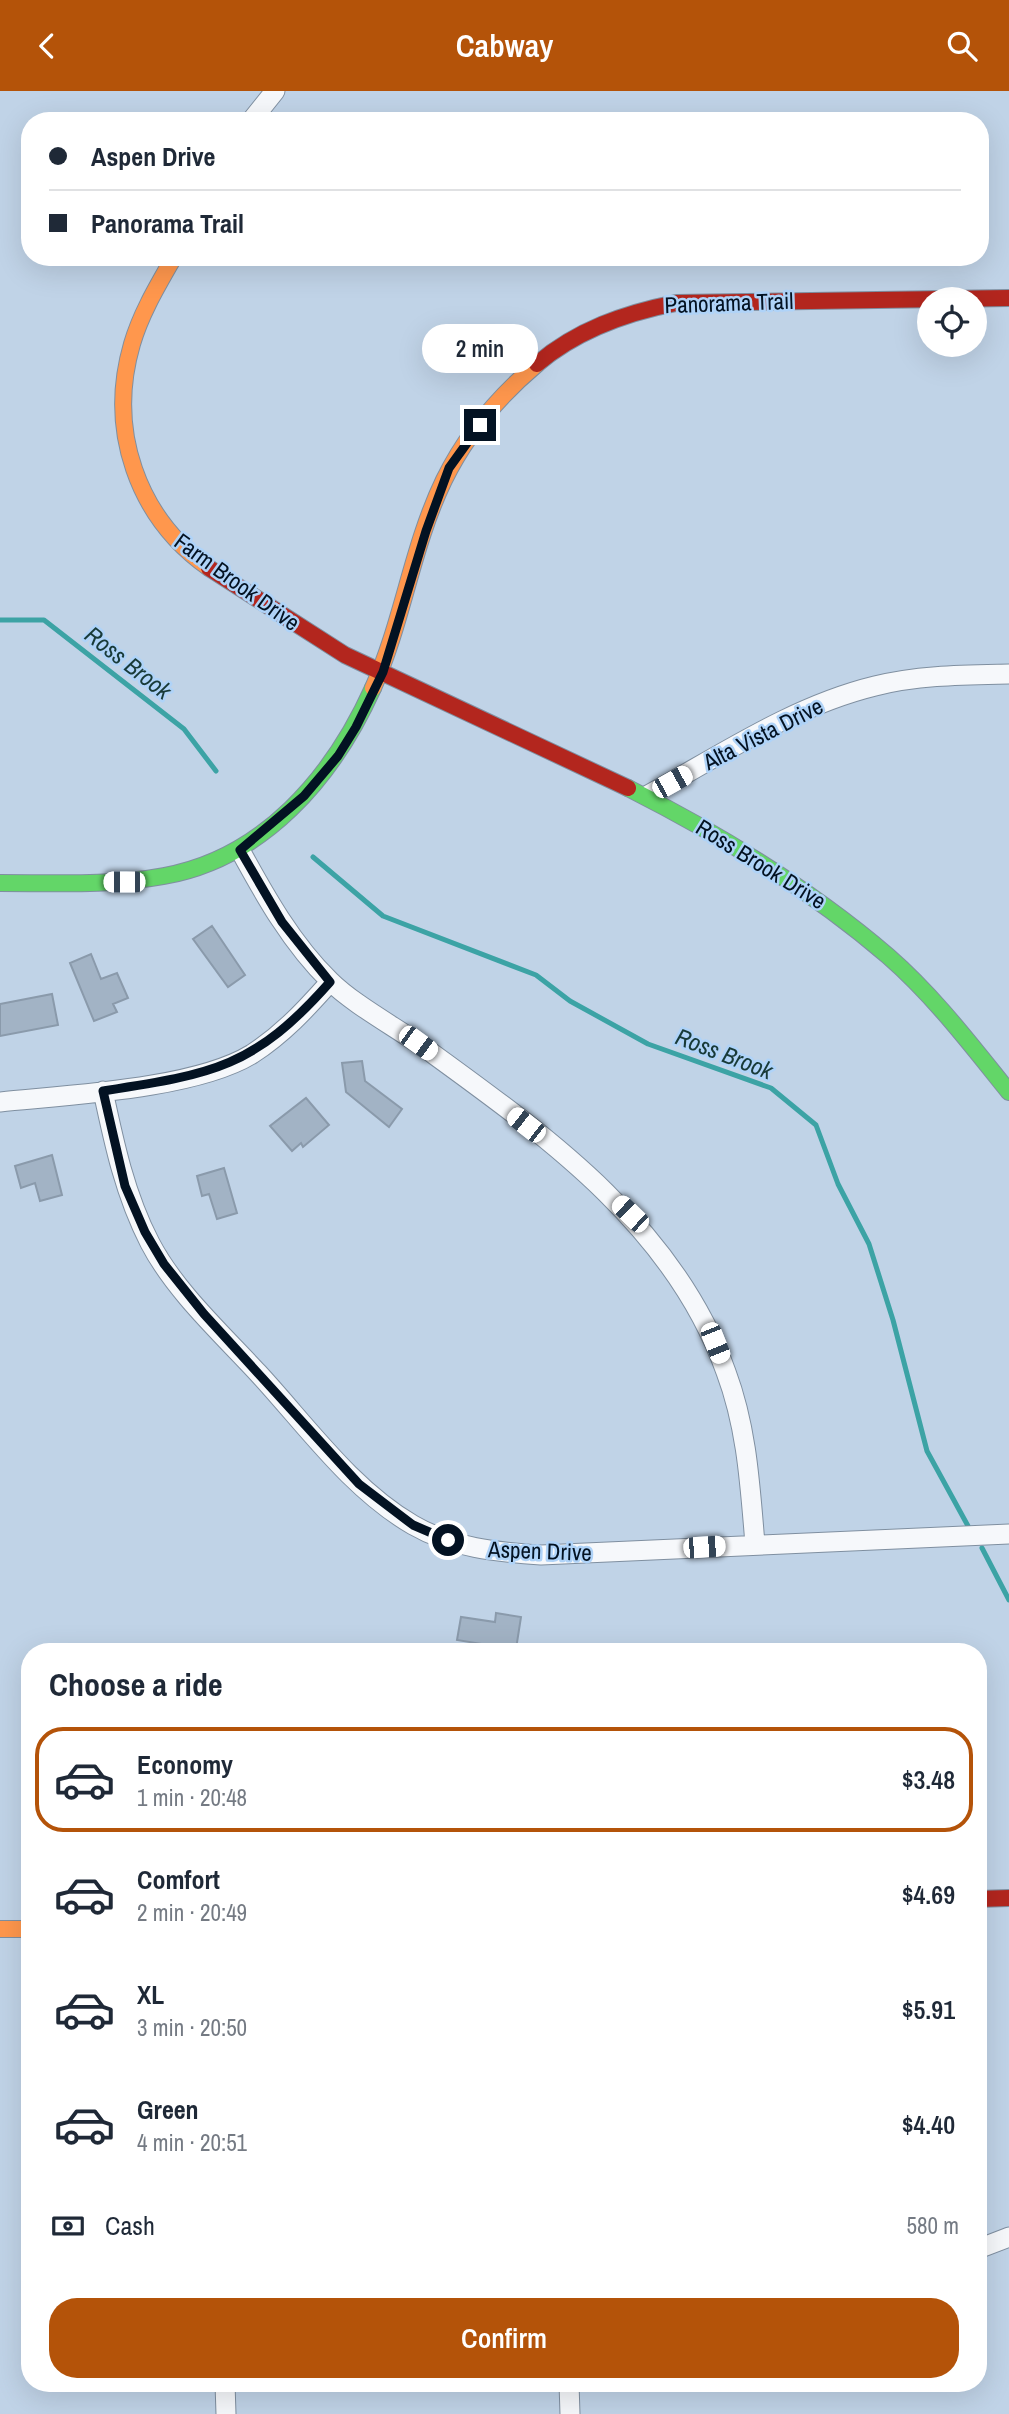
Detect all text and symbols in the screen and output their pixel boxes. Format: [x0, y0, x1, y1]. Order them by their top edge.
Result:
text: Cabway [456, 24, 553, 67]
icon: back [28, 27, 66, 65]
icon: search [943, 27, 981, 65]
text: Aspen Drive [91, 139, 215, 174]
text: Panorama Trail [91, 206, 244, 241]
street label: Panorama Trail [664, 285, 794, 320]
map controls [917, 287, 987, 357]
button: locate [917, 287, 987, 357]
callout: 2 min [422, 323, 538, 373]
text: 2 min [456, 333, 504, 364]
route end [464, 409, 496, 441]
street label: Farm Brook Drive [168, 526, 306, 638]
water label: Ross Brook [79, 618, 179, 707]
street label: Alta Vista Drive [697, 690, 828, 777]
car [649, 763, 696, 801]
street label: Ross Brook Drive [690, 811, 832, 916]
car [104, 872, 146, 893]
water label: Ross Brook [671, 1020, 779, 1087]
car [395, 1022, 442, 1064]
car [503, 1104, 550, 1146]
car [608, 1192, 653, 1236]
car [698, 1320, 733, 1366]
route start [432, 1524, 464, 1556]
street label: Aspen Drive [487, 1533, 592, 1568]
car [683, 1535, 726, 1559]
text: Choose a ride [49, 1663, 223, 1706]
text: Economy [137, 1747, 233, 1782]
icon: car [53, 1748, 116, 1811]
text: $3.48 [902, 1762, 955, 1797]
text: 1 min · 20:48 [137, 1782, 247, 1813]
text: Comfort [137, 1862, 220, 1897]
icon: car [53, 1863, 116, 1926]
text: $4.69 [902, 1877, 955, 1912]
text: 2 min · 20:49 [137, 1897, 247, 1928]
text: XL [137, 1977, 164, 2012]
icon: car [53, 1978, 116, 2041]
text: $5.91 [902, 1992, 955, 2027]
text: 3 min · 20:50 [137, 2012, 247, 2043]
text: Green [137, 2092, 199, 2127]
icon: car [53, 2093, 116, 2156]
text: $4.40 [902, 2107, 955, 2142]
text: 4 min · 20:51 [137, 2127, 247, 2158]
icon: cash [49, 2207, 87, 2245]
text: Cash [105, 2208, 155, 2243]
text: 580 m [907, 2210, 959, 2241]
button: Confirm [49, 2298, 959, 2378]

